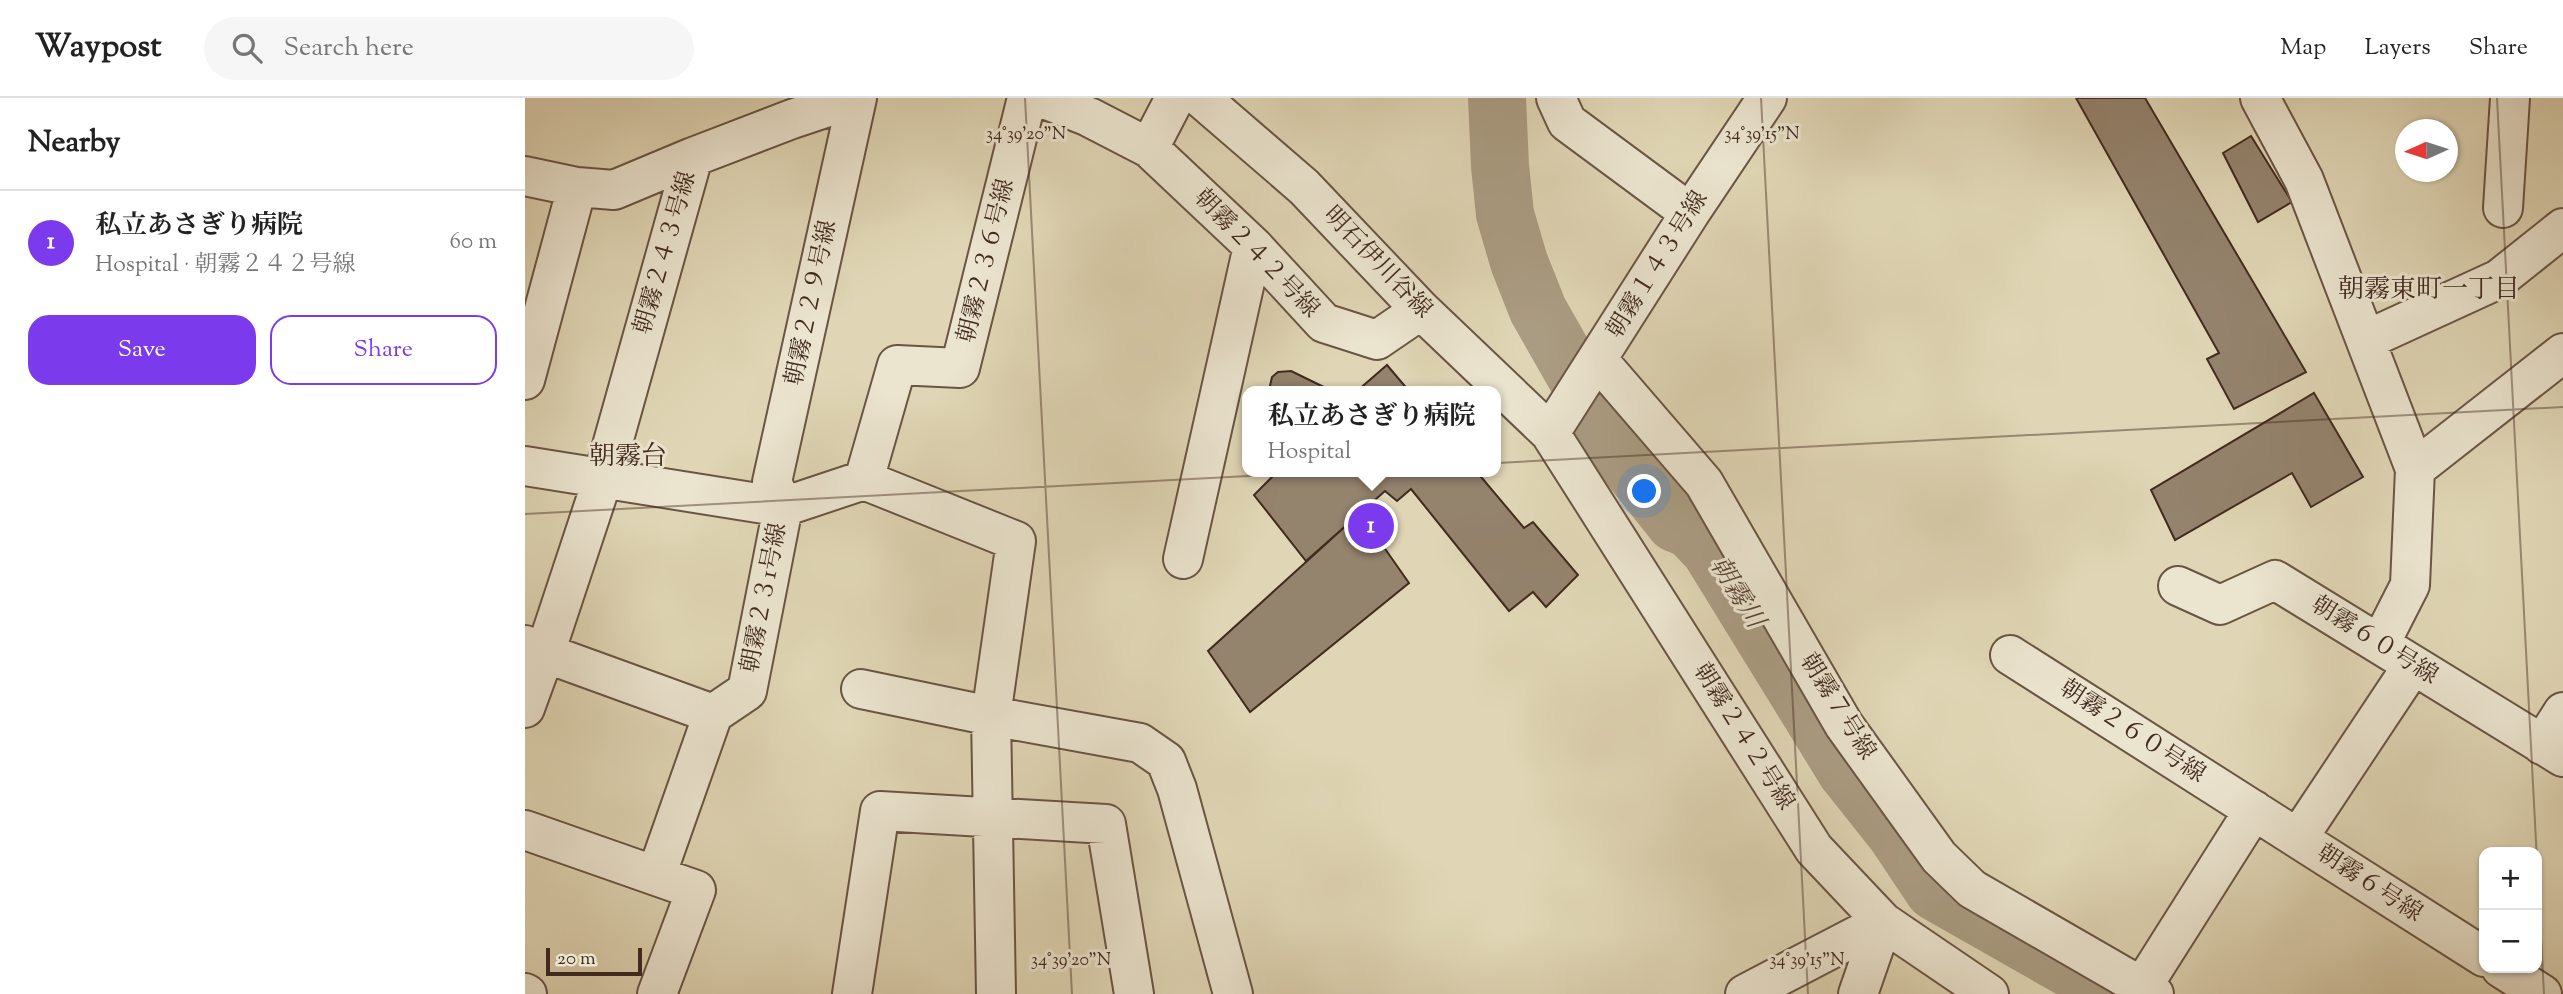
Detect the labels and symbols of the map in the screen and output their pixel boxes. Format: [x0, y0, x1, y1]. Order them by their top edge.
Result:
north arrow [2395, 119, 2458, 182]
text: 34°39'20"N [986, 122, 1066, 148]
text: 34°39'15"N [1724, 122, 1800, 148]
street label: 朝霧２４３号線 [627, 168, 705, 338]
street label: 朝霧２３６号線 [950, 175, 1024, 347]
street label: 朝霧２４２号線 [1185, 182, 1327, 326]
street label: 朝霧１４３号線 [1599, 185, 1717, 345]
street label: 明石伊川谷線 [1315, 199, 1439, 327]
street label: 朝霧２２９号線 [778, 217, 846, 389]
district label: 朝霧東町一丁目 [2338, 272, 2520, 309]
district label: 朝霧台 [589, 439, 667, 476]
your location [1627, 474, 1661, 508]
pin: 1 [1348, 500, 1394, 552]
street label: 朝霧２３1号線 [734, 520, 796, 676]
water label: 朝霧川 [1700, 550, 1774, 638]
street label: 朝霧６０号線 [2304, 588, 2444, 694]
street label: 朝霧７号線 [1791, 647, 1883, 767]
street label: 朝霧２４２号線 [1684, 657, 1802, 817]
street label: 朝霧２６０号線 [2052, 672, 2212, 792]
street label: 朝霧６号線 [2309, 837, 2429, 931]
scale bar [546, 945, 642, 977]
text: 34°39'20"N [1031, 948, 1111, 974]
text: 34°39'15"N [1769, 948, 1845, 974]

